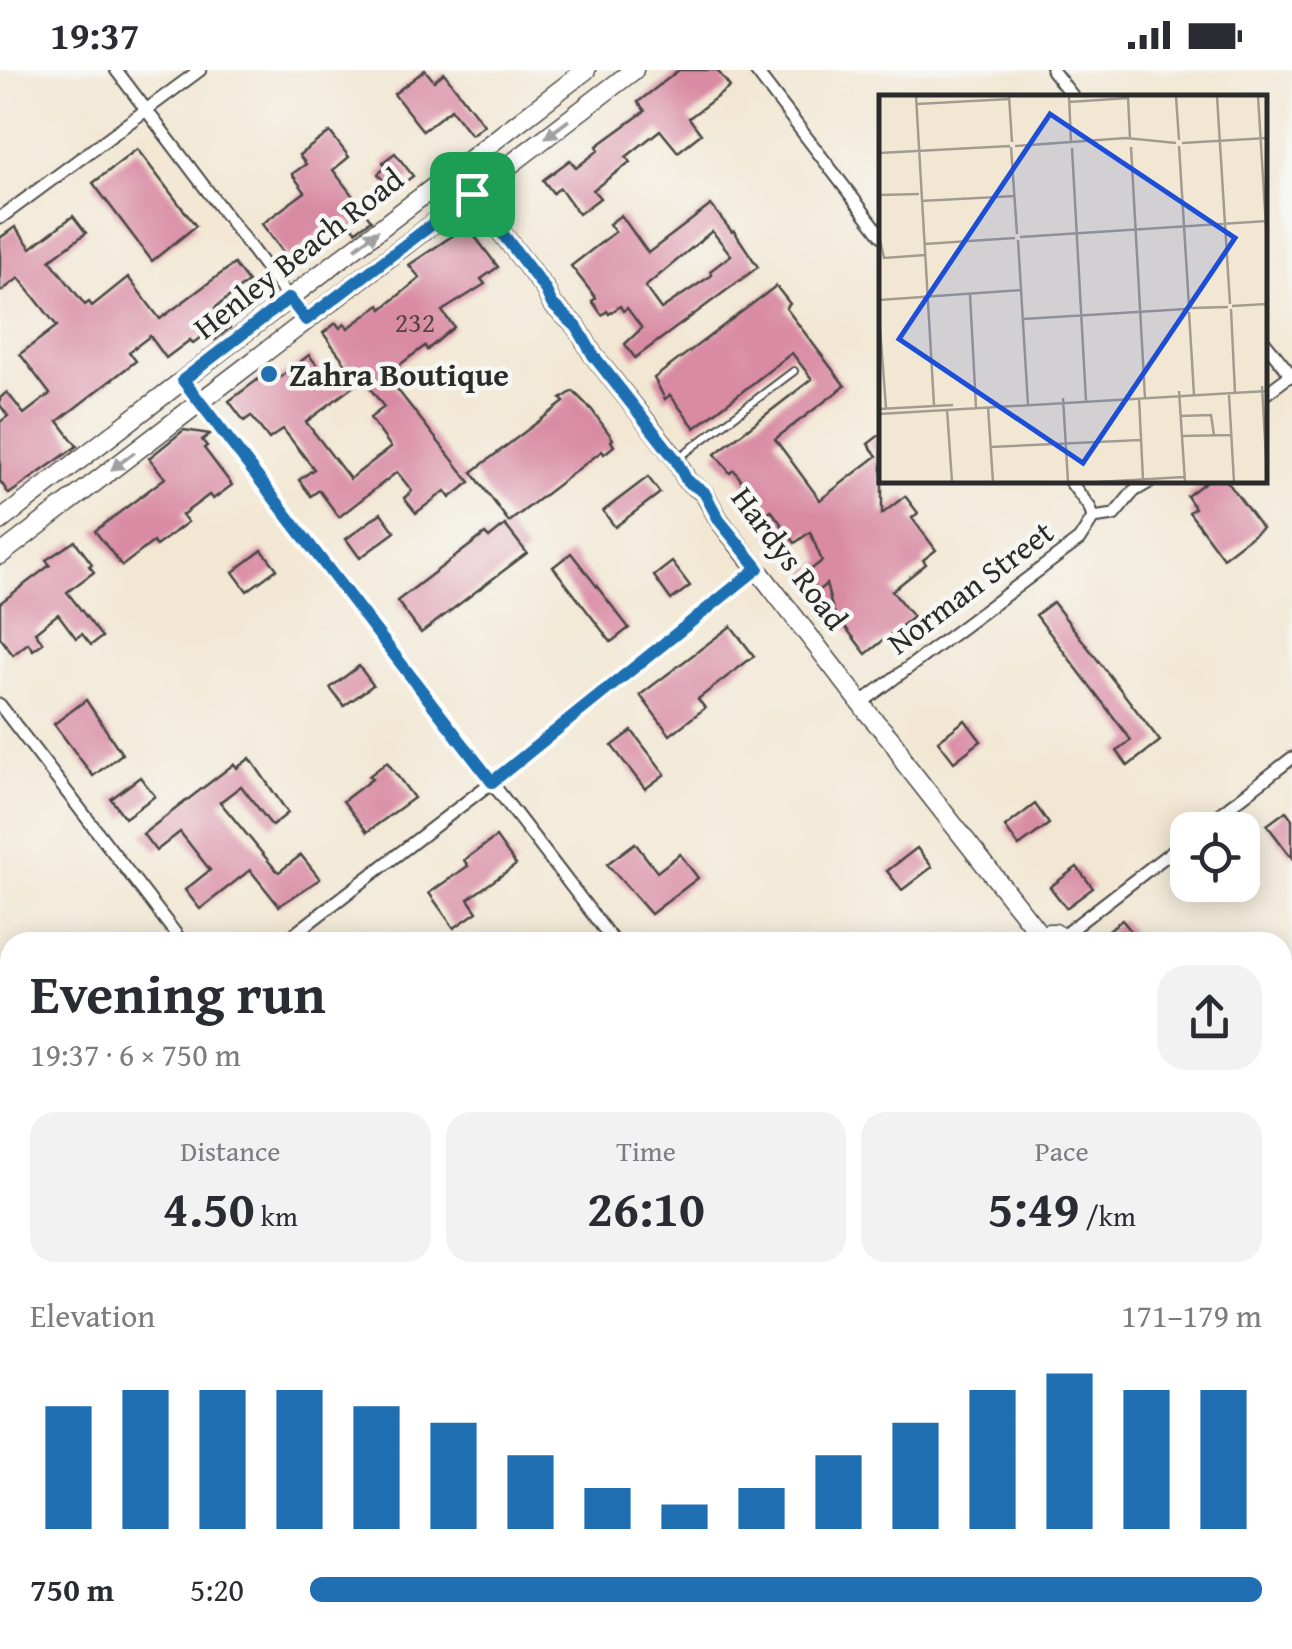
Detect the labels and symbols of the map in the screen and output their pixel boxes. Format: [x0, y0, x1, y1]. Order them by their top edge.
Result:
inset map [879, 95, 1267, 482]
one-way arrow [544, 119, 570, 140]
pin [430, 152, 515, 237]
street label: Henley Beach Road [183, 156, 413, 350]
one-way arrow [354, 229, 379, 250]
house number: 232 [395, 301, 435, 342]
place label: Zahra Boutique [289, 351, 509, 398]
marker: Zahra Boutique [258, 363, 280, 385]
one-way arrow [110, 450, 136, 471]
street label: Hardys Road [720, 476, 860, 640]
street label: Norman Street [877, 509, 1063, 665]

